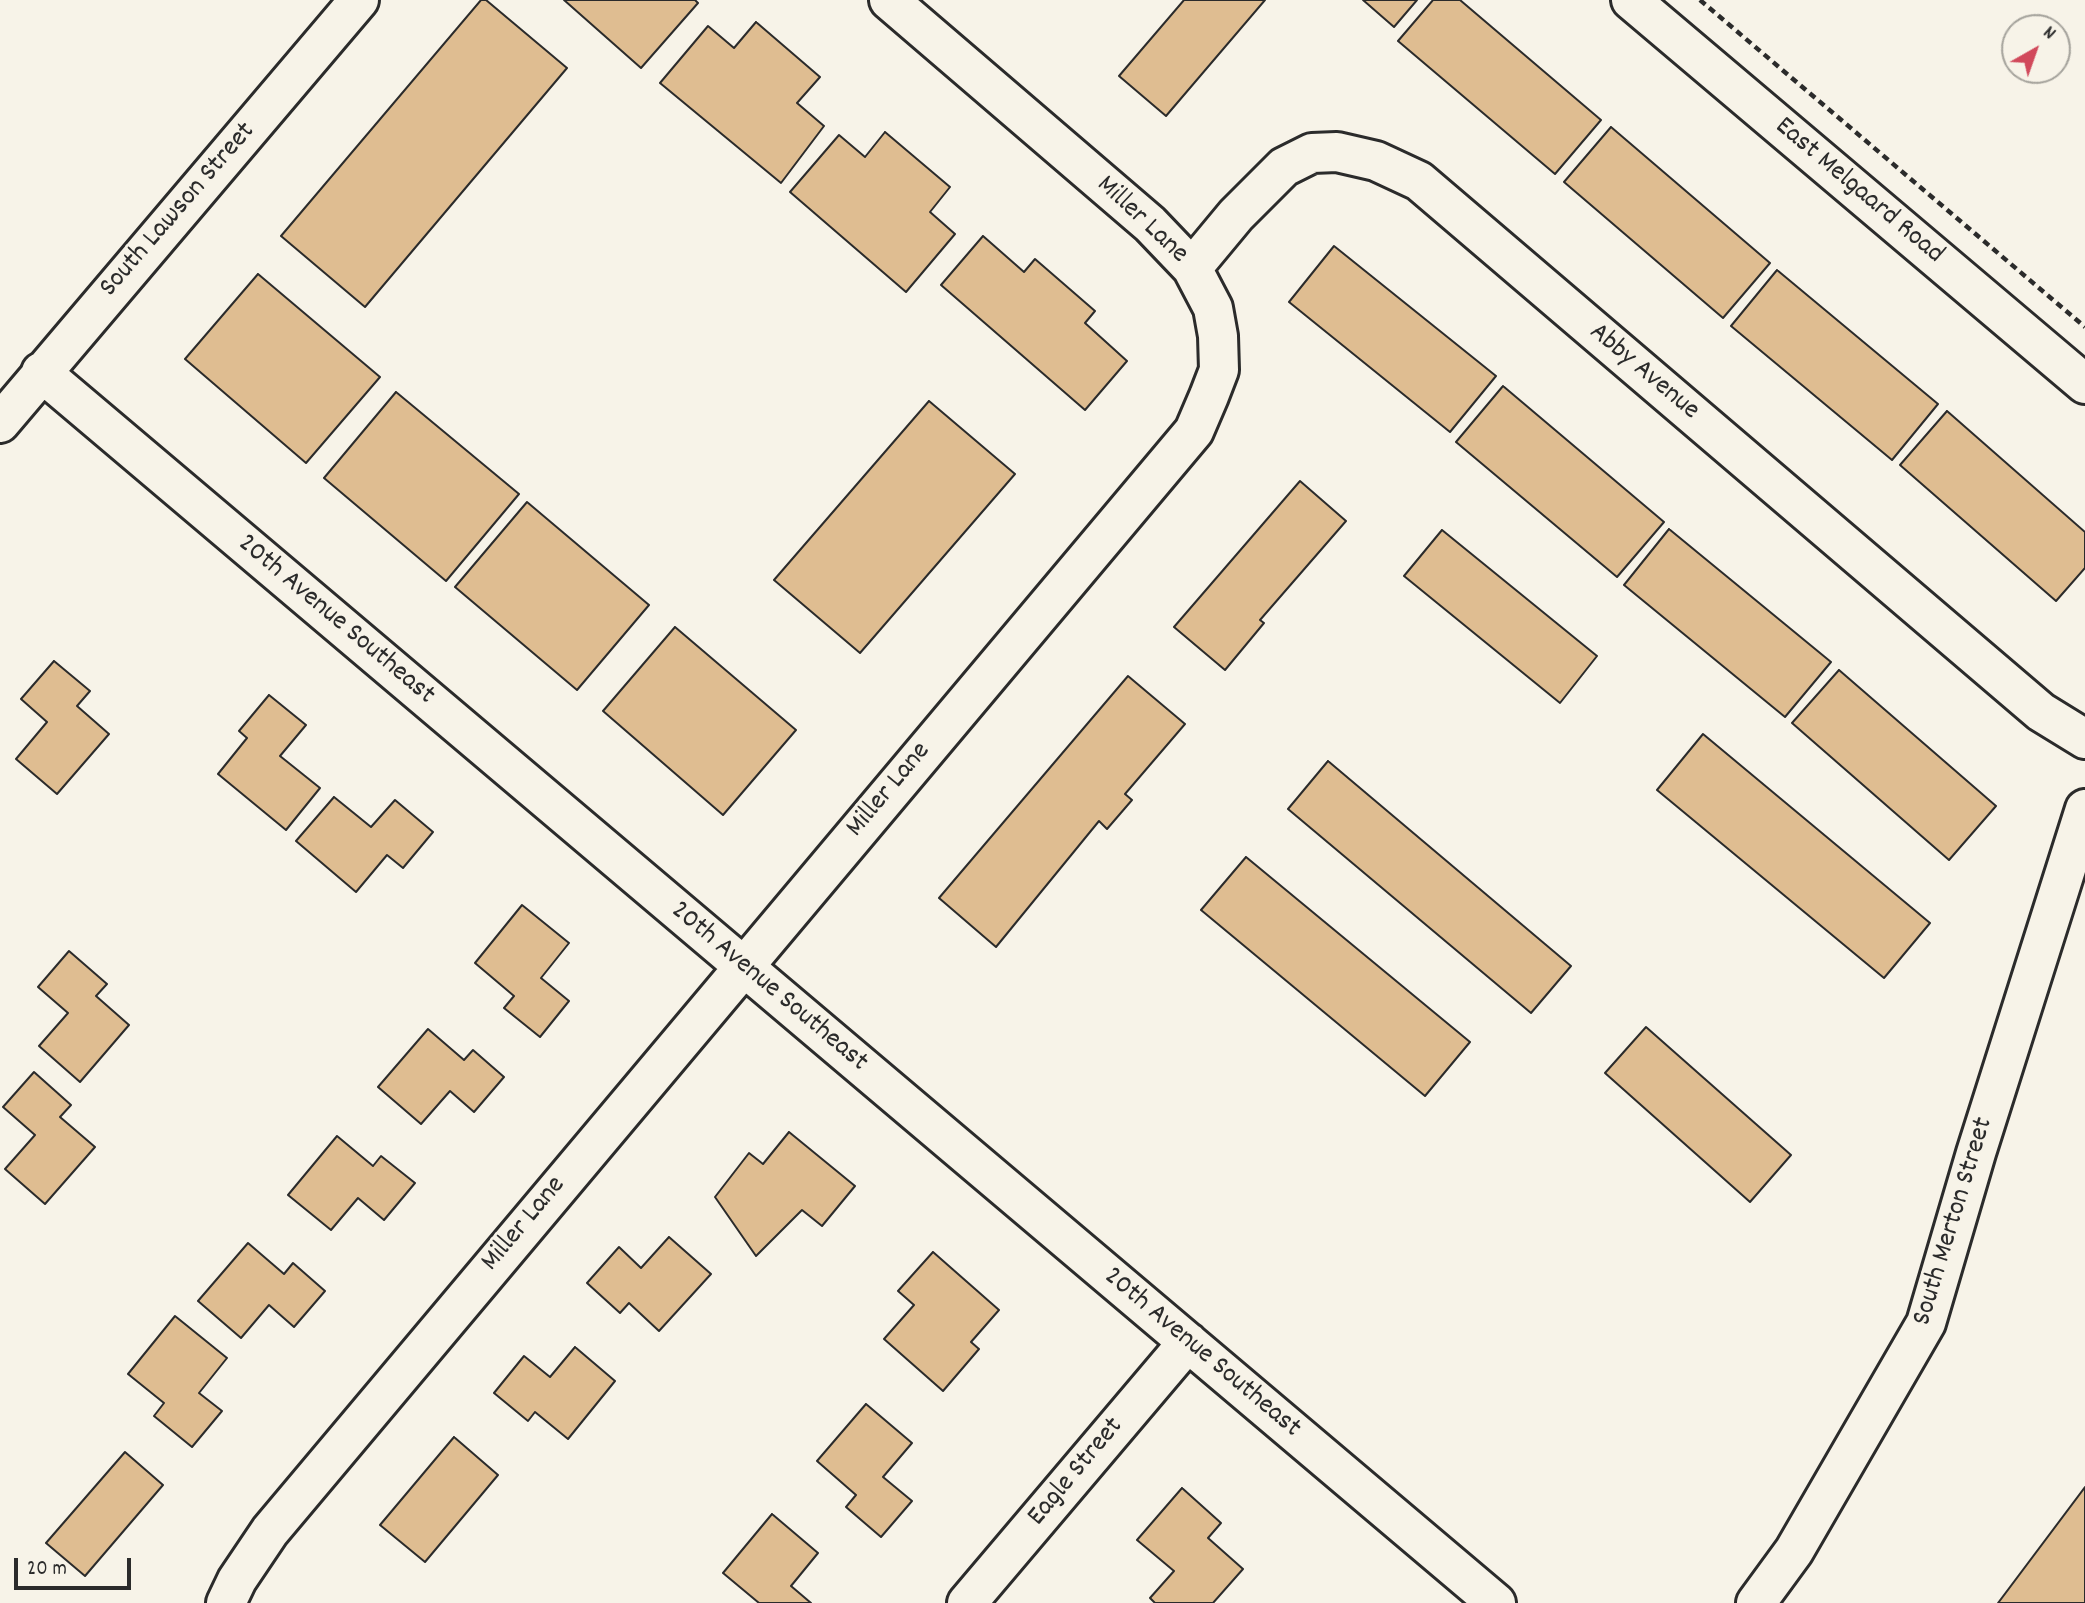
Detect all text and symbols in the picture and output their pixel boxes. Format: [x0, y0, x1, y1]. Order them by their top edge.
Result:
north arrow [2001, 14, 2071, 84]
text: N [2036, 21, 2061, 47]
street label: East Melgaard Road [1767, 111, 1949, 273]
street label: South Lawson Street [94, 117, 264, 305]
street label: Miller Lane [1088, 170, 1194, 272]
street label: Abby Avenue [1581, 317, 1705, 429]
street label: 20th Avenue Southeast [229, 529, 441, 713]
street label: Miller Lane [841, 737, 939, 845]
street label: 20th Avenue Southeast [662, 896, 874, 1080]
street label: South Merton Street [1907, 1114, 2003, 1330]
street label: Miller Lane [476, 1171, 574, 1279]
street label: 20th Avenue Southeast [1095, 1262, 1307, 1446]
street label: Eagle Street [1022, 1412, 1132, 1534]
scale bar [18, 1544, 135, 1588]
text: 20 m [27, 1555, 67, 1585]

